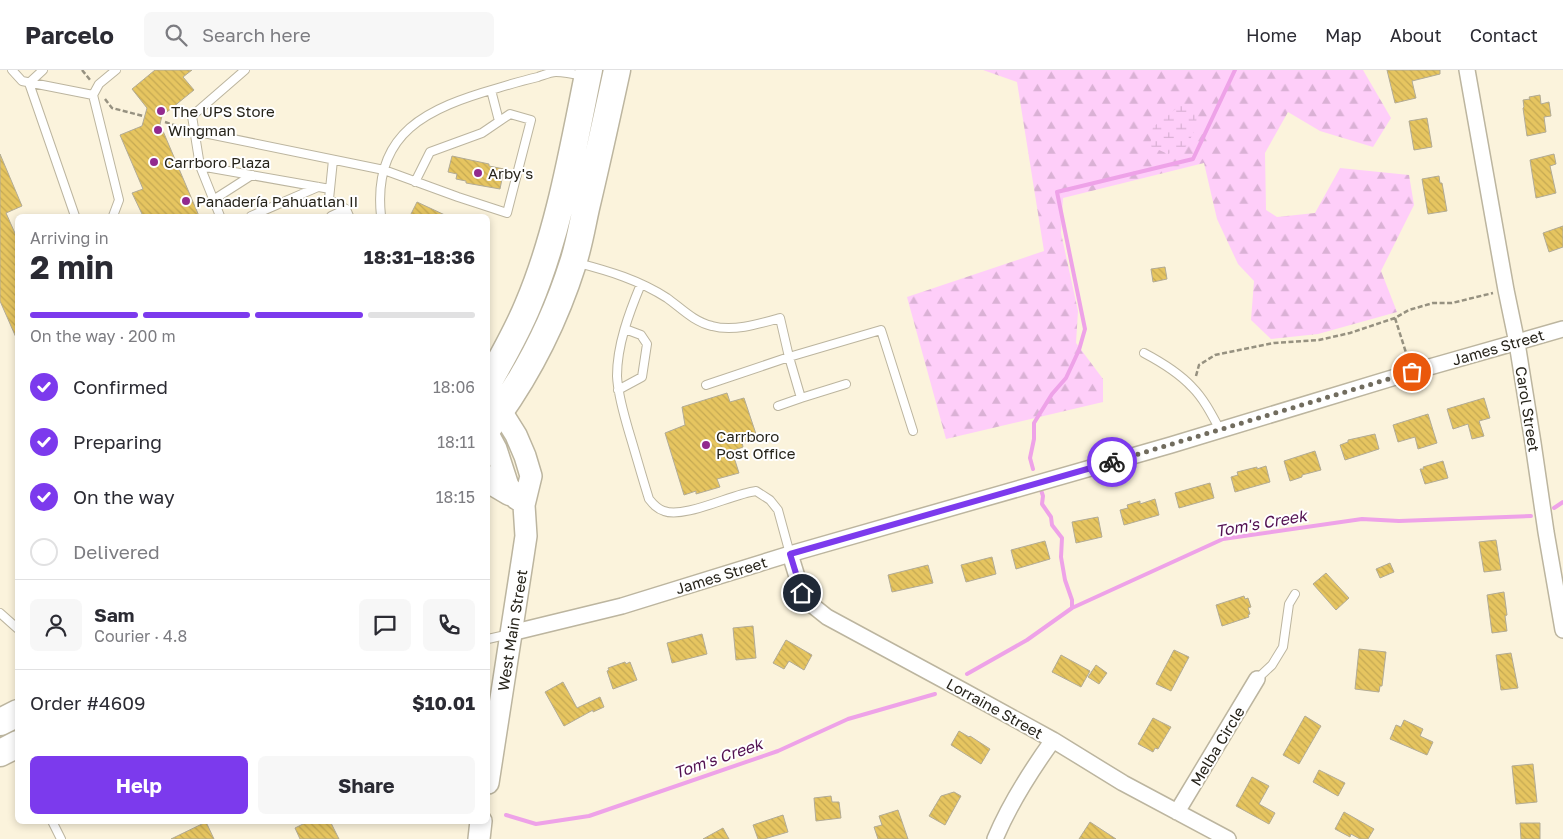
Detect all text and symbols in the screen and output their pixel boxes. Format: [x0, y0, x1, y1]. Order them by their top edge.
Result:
search box [144, 12, 494, 57]
text: Parcelo [25, 20, 114, 49]
icon: search [162, 21, 190, 49]
text: Search here [202, 23, 311, 46]
text: Home [1246, 24, 1297, 46]
text: Map [1325, 24, 1362, 46]
text: About [1390, 24, 1442, 46]
text: Contact [1470, 24, 1538, 46]
place label: The UPS Store [171, 102, 275, 120]
marker: The UPS Store [155, 105, 167, 117]
place label: Wingman [168, 121, 236, 139]
marker: Wingman [152, 124, 164, 136]
place label: Carrboro Plaza [164, 153, 270, 171]
marker: Carrboro Plaza [148, 156, 160, 168]
place label: Arby's [488, 164, 533, 182]
marker: Arby's [472, 167, 484, 179]
place label: Panadería Pahuatlan II [196, 192, 358, 210]
marker: Panadería Pahuatlan II [180, 195, 192, 207]
text: Arriving in [30, 228, 109, 248]
text: 18:31–18:36 [364, 245, 475, 268]
text: 2 min [30, 248, 114, 286]
street label: James Street [1450, 325, 1546, 369]
text: On the way · 200 m [30, 326, 176, 346]
pin [1391, 351, 1433, 393]
icon: bag [1398, 358, 1426, 386]
street label: Carol Street [1512, 365, 1544, 453]
icon: check [30, 373, 58, 401]
text: Confirmed [73, 375, 168, 398]
text: 18:06 [433, 377, 475, 397]
place label: Carrboro Post Office [716, 427, 796, 462]
icon: check [30, 428, 58, 456]
text: Preparing [73, 430, 162, 453]
text: 18:11 [437, 432, 475, 452]
courier [1087, 437, 1137, 487]
marker: Carrboro Post Office [700, 439, 712, 451]
icon: bike [1098, 448, 1126, 476]
icon: check [30, 483, 58, 511]
text: On the way [73, 485, 175, 508]
text: 18:15 [436, 487, 475, 507]
water label: Tom's Creek [1214, 505, 1310, 541]
text: Delivered [73, 540, 160, 563]
street label: James Street [673, 553, 769, 597]
street label: West Main Street [493, 568, 531, 692]
pin [781, 572, 823, 614]
icon: home [788, 579, 816, 607]
button: person [30, 599, 82, 651]
button: chat [359, 599, 411, 651]
button: phone [423, 599, 475, 651]
text: Sam [94, 603, 134, 626]
text: Courier · 4.8 [94, 626, 187, 646]
street label: Lorraine Street [944, 674, 1046, 742]
text: Order #4609 [30, 691, 145, 714]
text: $10.01 [412, 691, 475, 714]
street label: Melba Circle [1186, 703, 1248, 789]
water label: Tom's Creek [671, 733, 767, 783]
button: Help [30, 756, 248, 814]
button: Share [258, 756, 475, 814]

